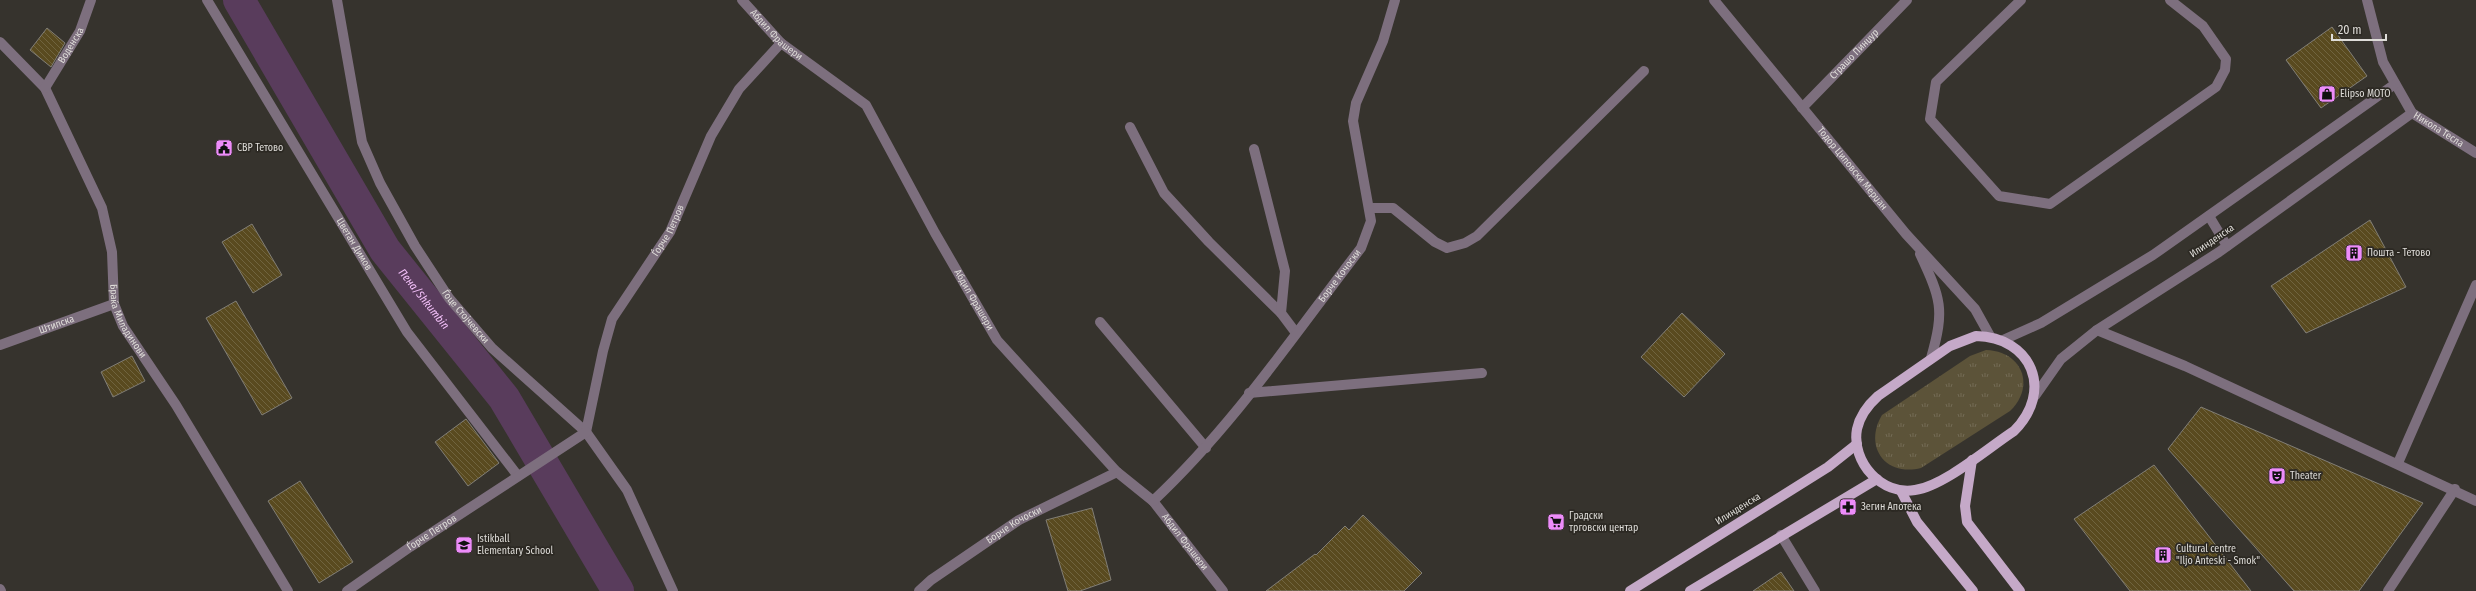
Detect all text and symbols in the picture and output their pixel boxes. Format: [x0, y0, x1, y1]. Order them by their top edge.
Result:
street label: Абдил Фрашери [747, 7, 805, 63]
scale bar [2332, 16, 2386, 42]
text: 20 m [2338, 23, 2362, 37]
street label: Воденска [56, 26, 87, 65]
street label: Страшо Пинџур [1827, 27, 1881, 82]
shop icon: Elipso MOTO [2317, 84, 2337, 104]
place label: Elipso MOTO [2340, 88, 2390, 100]
street label: Никола Тесла [2411, 109, 2466, 150]
street label: Тодор Циповски Мерџан [1815, 125, 1890, 212]
public building icon: СВР Тетово [214, 138, 234, 158]
place label: СВР Тетово [237, 142, 283, 154]
street label: Ѓорче Петров [648, 203, 687, 259]
street label: Цветан Димов [334, 216, 375, 273]
street label: Илинденска [2188, 222, 2237, 260]
building icon: Пошта - Тетово [2344, 243, 2364, 263]
street label: Борче Кочоски [1316, 247, 1364, 305]
place label: Пошта - Тетово [2367, 247, 2431, 259]
water label: Пена/Shkumbin [396, 266, 452, 332]
street label: Абдил Фрашери [951, 267, 996, 333]
street label: Браќа Миладинови [107, 284, 149, 360]
street label: Ѓоце Стојчевски [439, 286, 492, 346]
street label: Штипска [37, 313, 76, 337]
theatre icon: Theater [2267, 466, 2287, 486]
place label: Theater [2290, 470, 2322, 482]
street label: Илинденска [1713, 490, 1763, 528]
pharmacy icon: Зегин Апотека [1838, 497, 1858, 517]
place label: Зегин Апотека [1861, 501, 1921, 513]
street label: Борче Кочоски [984, 504, 1044, 547]
place label: Градски трговски центар [1569, 510, 1638, 534]
street label: Абдил Фрашери [1159, 511, 1211, 573]
street label: Ѓорче Петров [404, 512, 459, 553]
supermarket icon: Градски трговски центар [1546, 512, 1566, 532]
place label: Istikball Elementary School [477, 533, 553, 557]
school or university icon: Istikball Elementary School [454, 535, 474, 555]
place label: Cultural centre "Iljo Anteski - Smok" [2176, 543, 2260, 567]
building icon: Cultural centre "Iljo Anteski - Smok" [2153, 545, 2173, 565]

